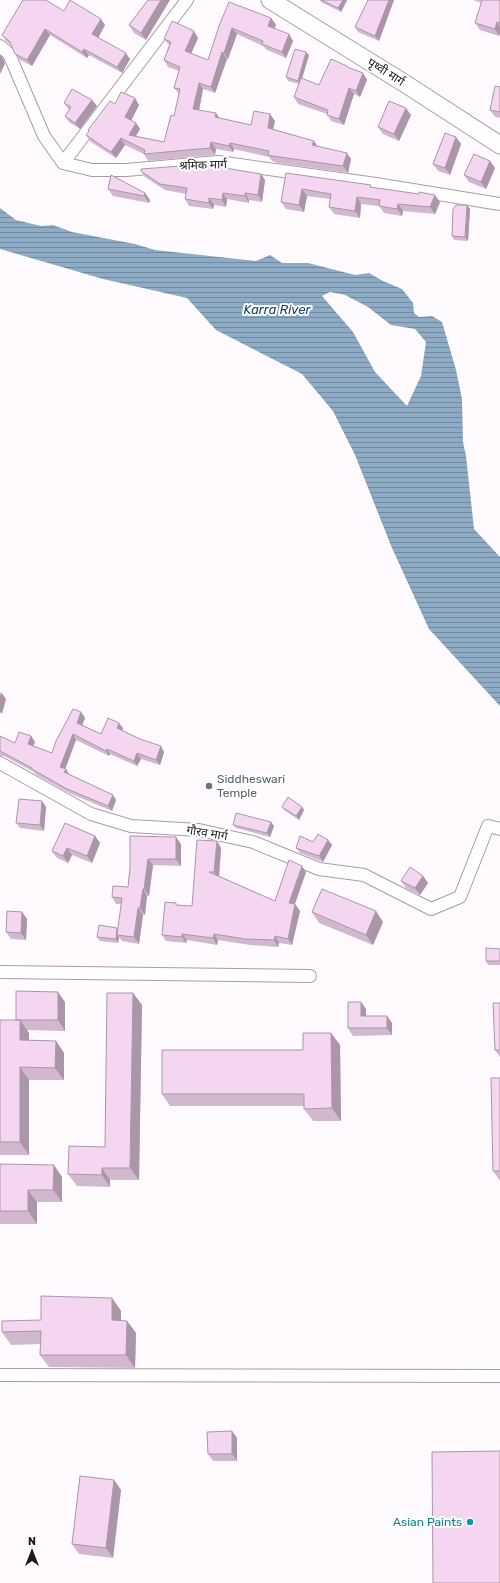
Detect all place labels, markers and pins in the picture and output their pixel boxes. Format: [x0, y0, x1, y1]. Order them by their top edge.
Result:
place label: Siddheswari Temple [217, 772, 285, 800]
marker: Siddheswari Temple [204, 781, 214, 791]
place label: Asian Paints [393, 1515, 462, 1529]
marker: Asian Paints [465, 1517, 475, 1527]

